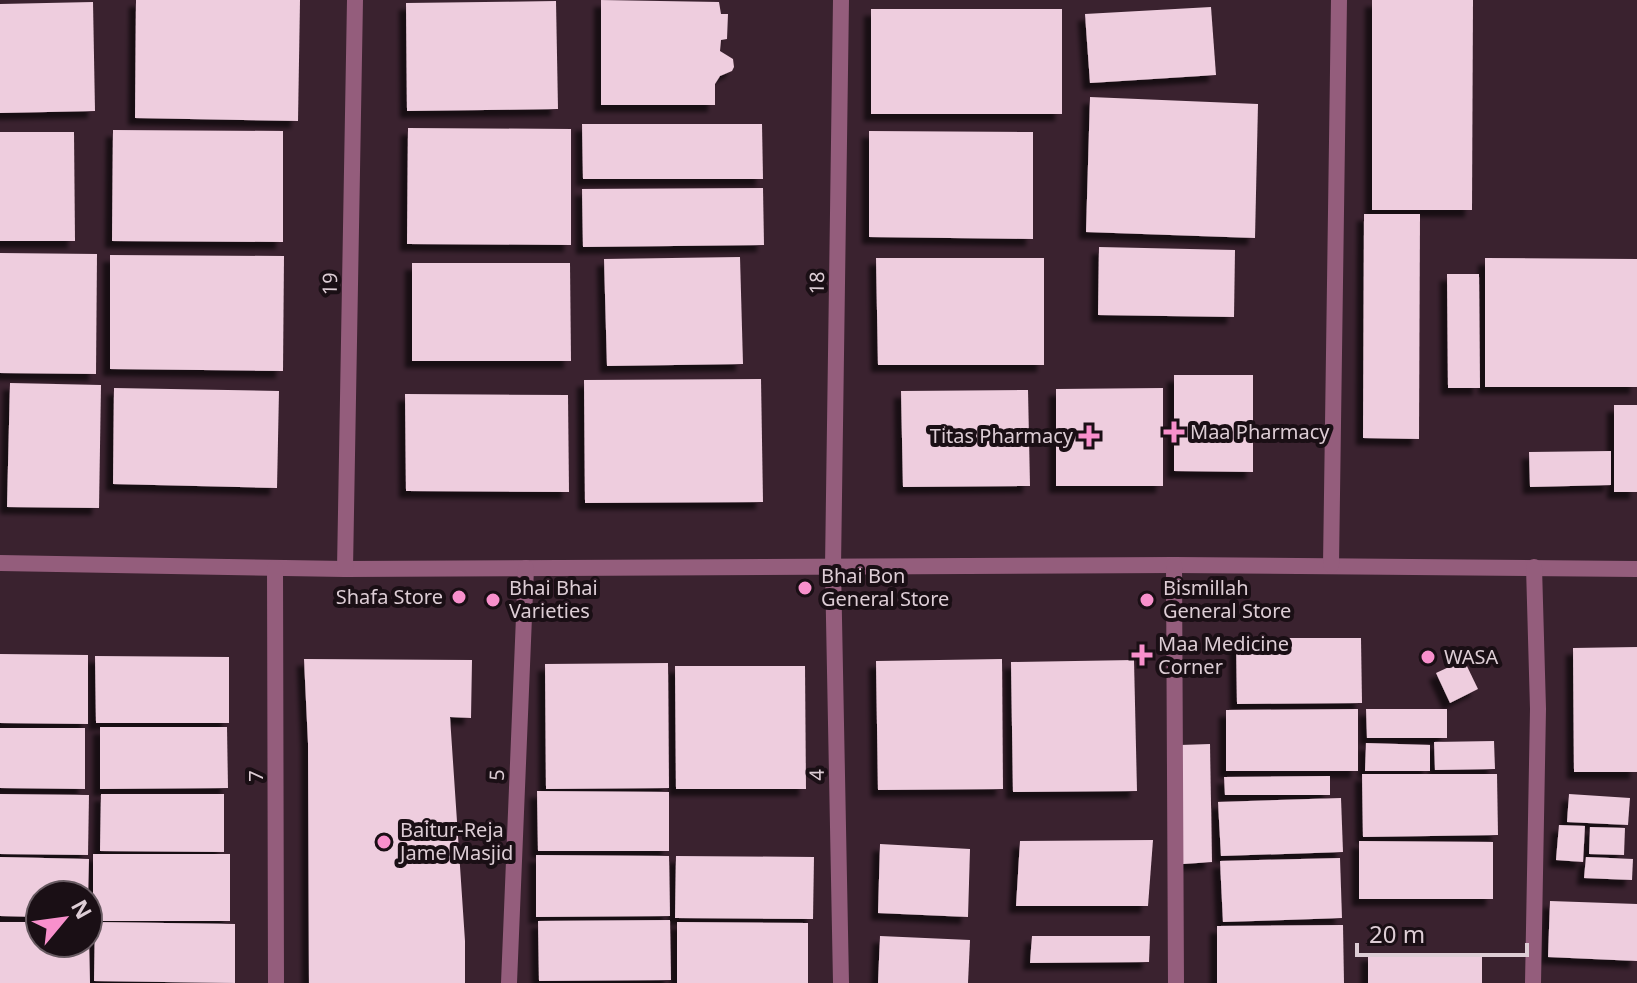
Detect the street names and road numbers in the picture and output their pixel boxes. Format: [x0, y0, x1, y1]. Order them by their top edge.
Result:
street label: 18 [803, 271, 830, 295]
street label: 19 [316, 272, 343, 296]
street label: 5 [483, 769, 510, 781]
street label: 4 [803, 769, 830, 781]
street label: 7 [242, 770, 269, 782]

